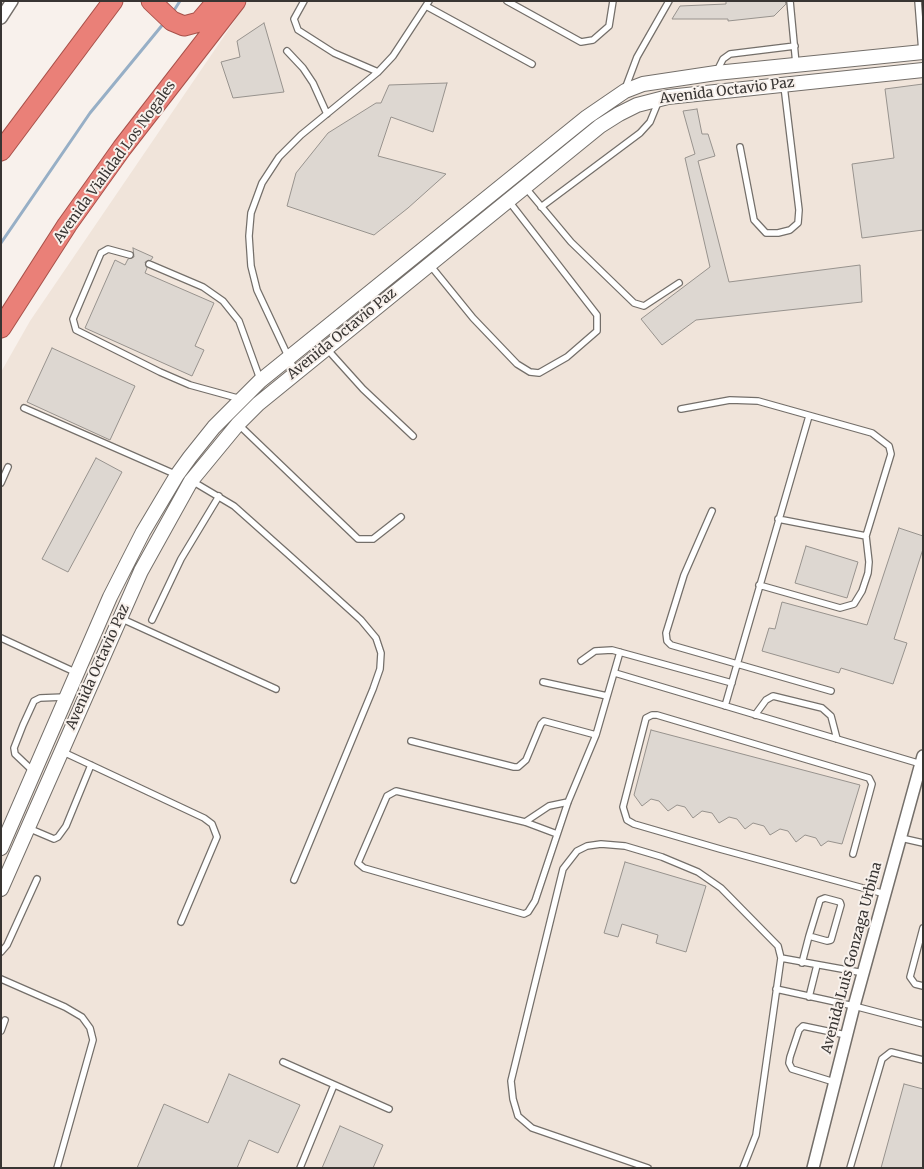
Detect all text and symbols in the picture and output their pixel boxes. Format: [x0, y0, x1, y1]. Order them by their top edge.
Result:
street label: Avenida Octavio Paz [659, 74, 795, 108]
street label: Avenida Vialidad Los Nogales [51, 78, 179, 246]
street label: Avenida Octavio Paz [284, 285, 400, 383]
street label: Avenida Octavio Paz [63, 602, 133, 732]
street label: Avenida Luis Gonzaga Urbina [818, 860, 886, 1056]

